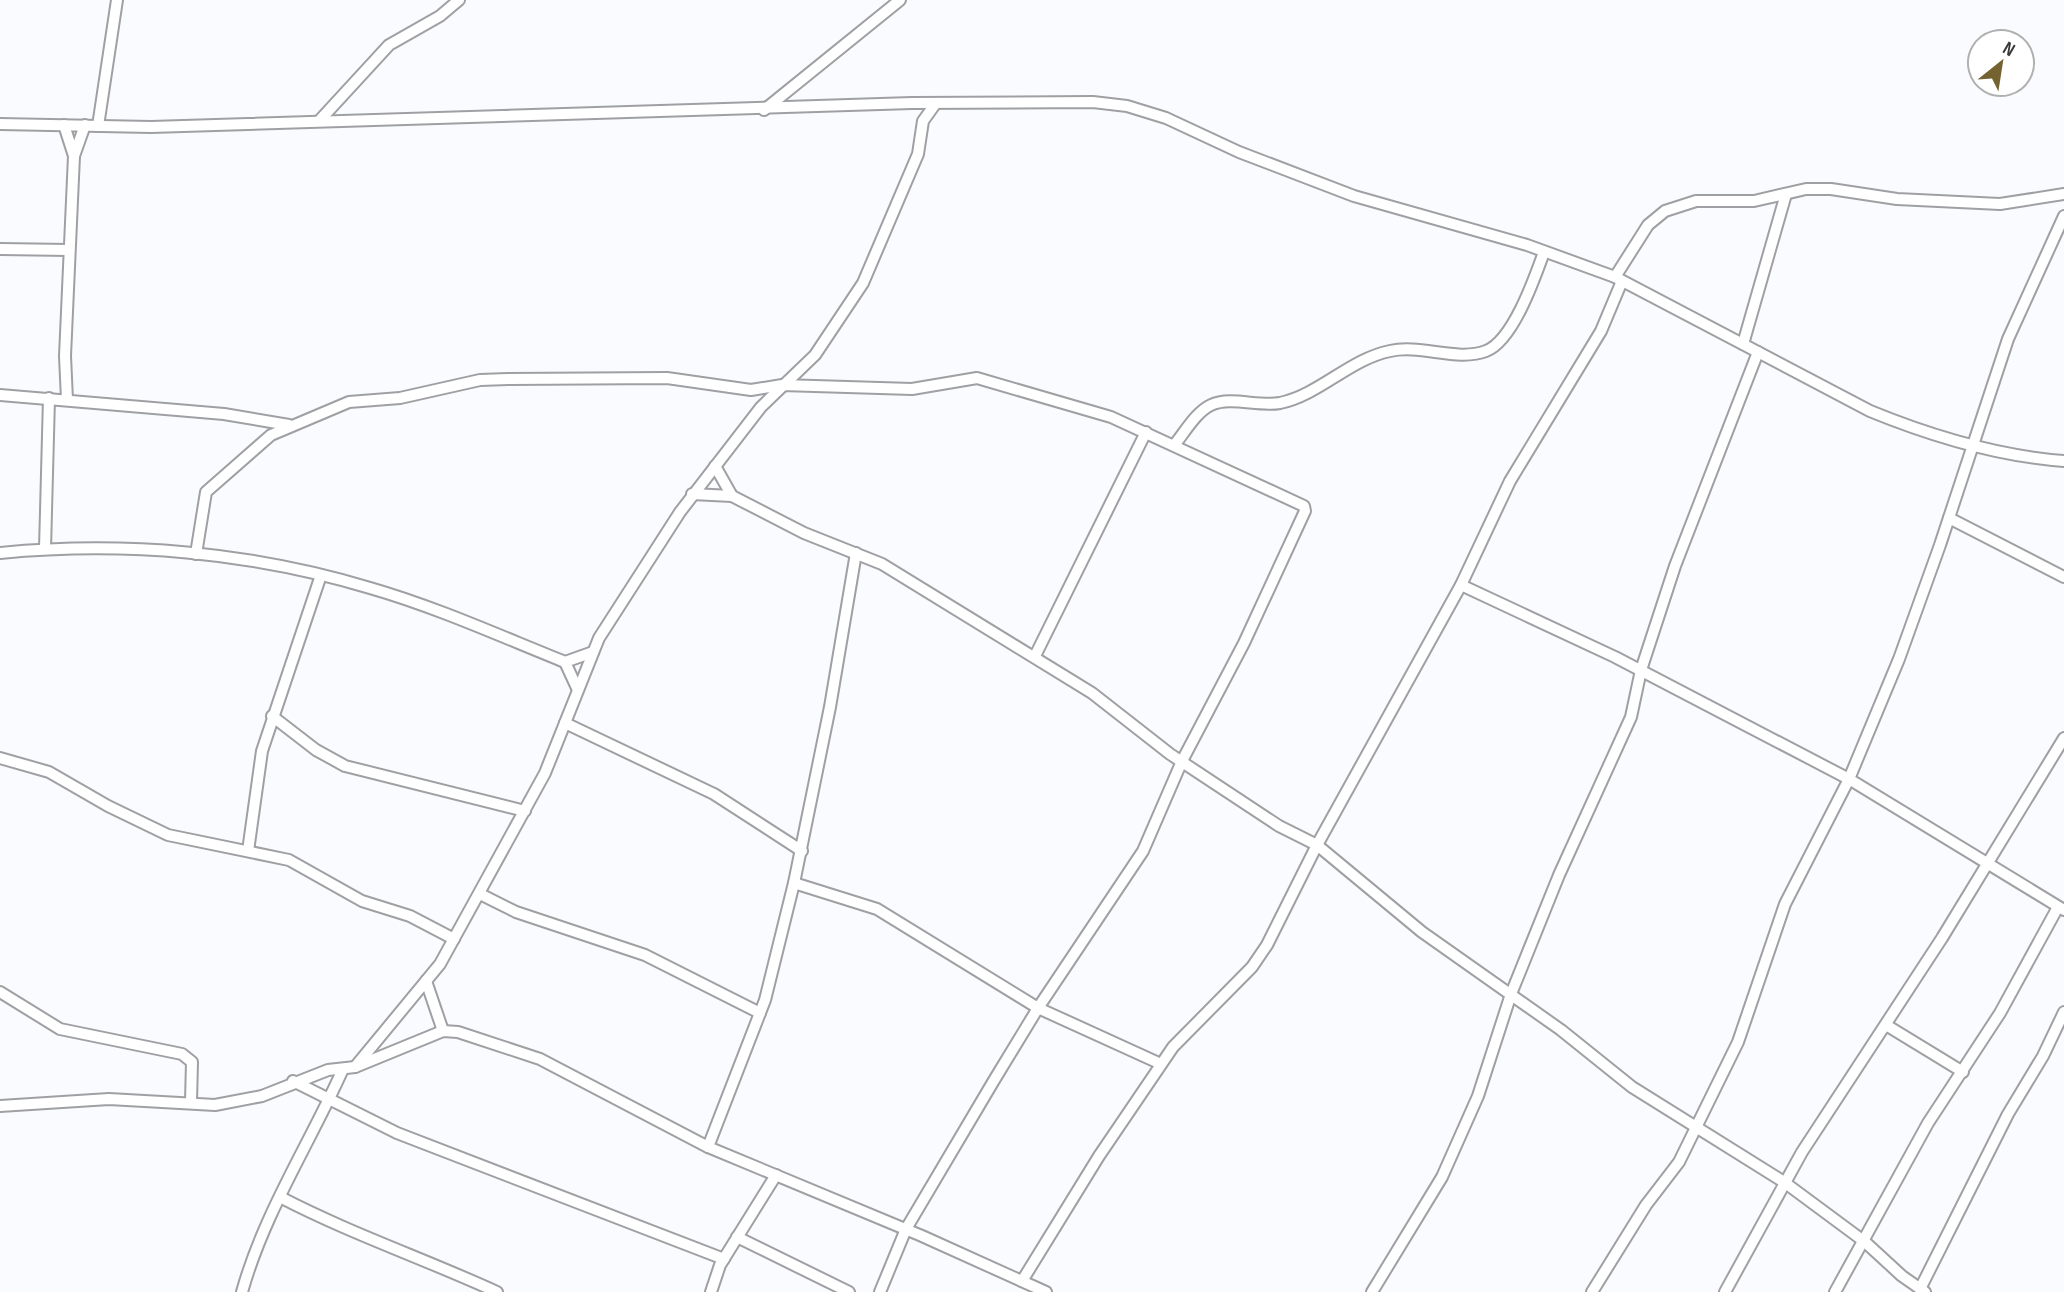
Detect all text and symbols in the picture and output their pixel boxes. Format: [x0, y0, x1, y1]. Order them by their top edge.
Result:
north arrow [1966, 28, 2036, 98]
text: N [1999, 37, 2019, 62]

